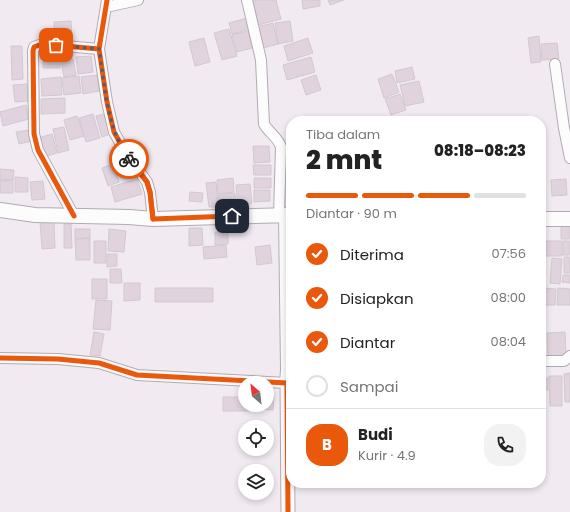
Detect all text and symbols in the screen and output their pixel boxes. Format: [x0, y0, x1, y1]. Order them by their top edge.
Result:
pin [39, 28, 73, 62]
icon: bag [45, 34, 67, 56]
text: Tiba dalam [306, 125, 380, 144]
courier [109, 139, 149, 179]
text: 08:18–08:23 [434, 140, 526, 161]
text: 2 mnt [306, 142, 382, 178]
icon: bike [118, 148, 140, 170]
pin [215, 199, 249, 233]
text: Diantar · 90 m [306, 204, 397, 223]
icon: home [221, 205, 243, 227]
icon: check [306, 243, 328, 265]
text: Diterima [340, 244, 404, 265]
text: 07:56 [492, 244, 526, 263]
icon: check [306, 287, 328, 309]
text: Disiapkan [340, 288, 414, 309]
text: 08:00 [491, 288, 526, 307]
icon: check [306, 331, 328, 353]
text: Diantar [340, 332, 395, 353]
text: 08:04 [491, 332, 526, 351]
north arrow [238, 376, 274, 412]
map controls [238, 376, 274, 500]
text: Sampai [340, 376, 398, 397]
button: locate [238, 420, 274, 456]
text: Budi [358, 424, 393, 445]
button: phone [484, 424, 526, 466]
text: B [322, 434, 332, 455]
text: Kurir · 4.9 [358, 446, 416, 465]
button: layers [238, 464, 274, 500]

